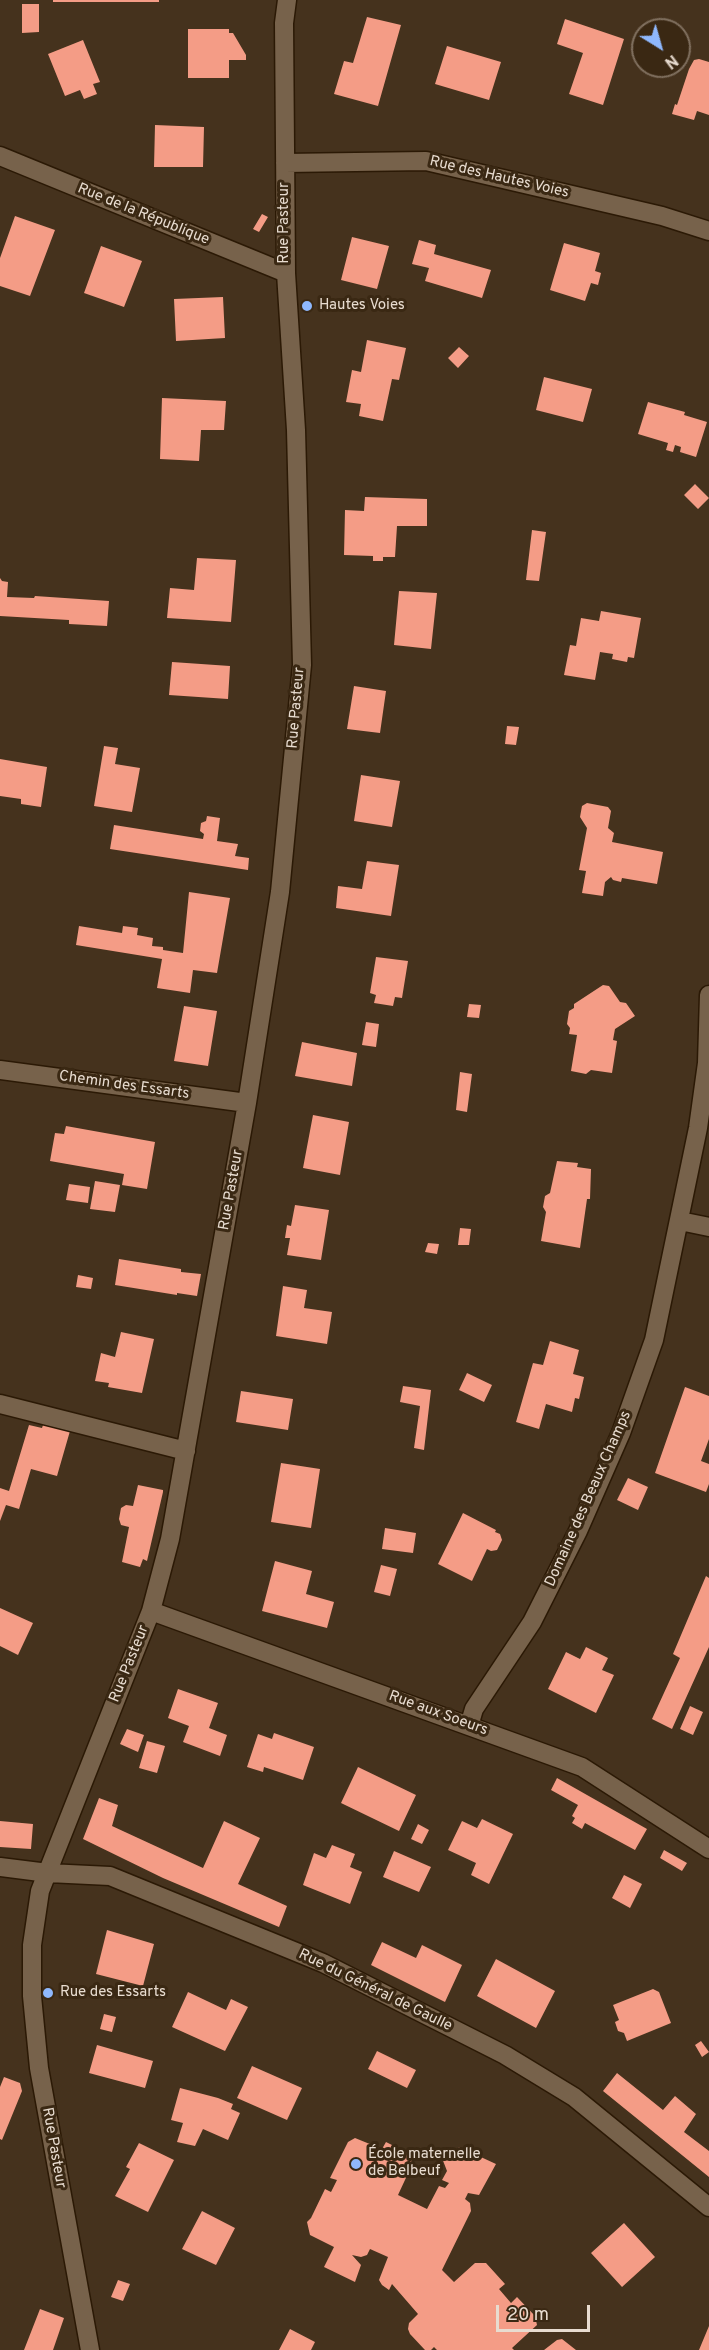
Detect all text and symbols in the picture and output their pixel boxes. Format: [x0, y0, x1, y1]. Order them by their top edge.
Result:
north arrow [631, 18, 691, 78]
text: N [660, 49, 681, 72]
street label: Rue des Hautes Voies [428, 153, 570, 203]
street label: Rue de la République [74, 180, 212, 250]
street label: Rue Pasteur [276, 182, 294, 264]
place label: Hautes Voies [319, 297, 405, 315]
marker: Hautes Voies [300, 299, 314, 313]
street label: Rue Pasteur [284, 667, 310, 749]
street label: Chemin des Essarts [58, 1068, 190, 1104]
street label: Rue Pasteur [216, 1148, 248, 1232]
street label: Domaine des Beaux Champs [542, 1408, 636, 1590]
street label: Rue Pasteur [106, 1623, 154, 1705]
street label: Rue aux Soeurs [386, 1688, 490, 1740]
street label: Rue du Général de Gaulle [295, 1946, 455, 2036]
place label: Rue des Essarts [60, 1984, 166, 2002]
marker: Rue des Essarts [41, 1986, 55, 2000]
street label: Rue Pasteur [37, 2106, 69, 2190]
place label: École maternelle de Belbeuf [368, 2146, 481, 2181]
marker: École maternelle de Belbeuf [349, 2157, 363, 2171]
scale bar [499, 2293, 594, 2331]
text: 20 m [507, 2304, 549, 2327]

